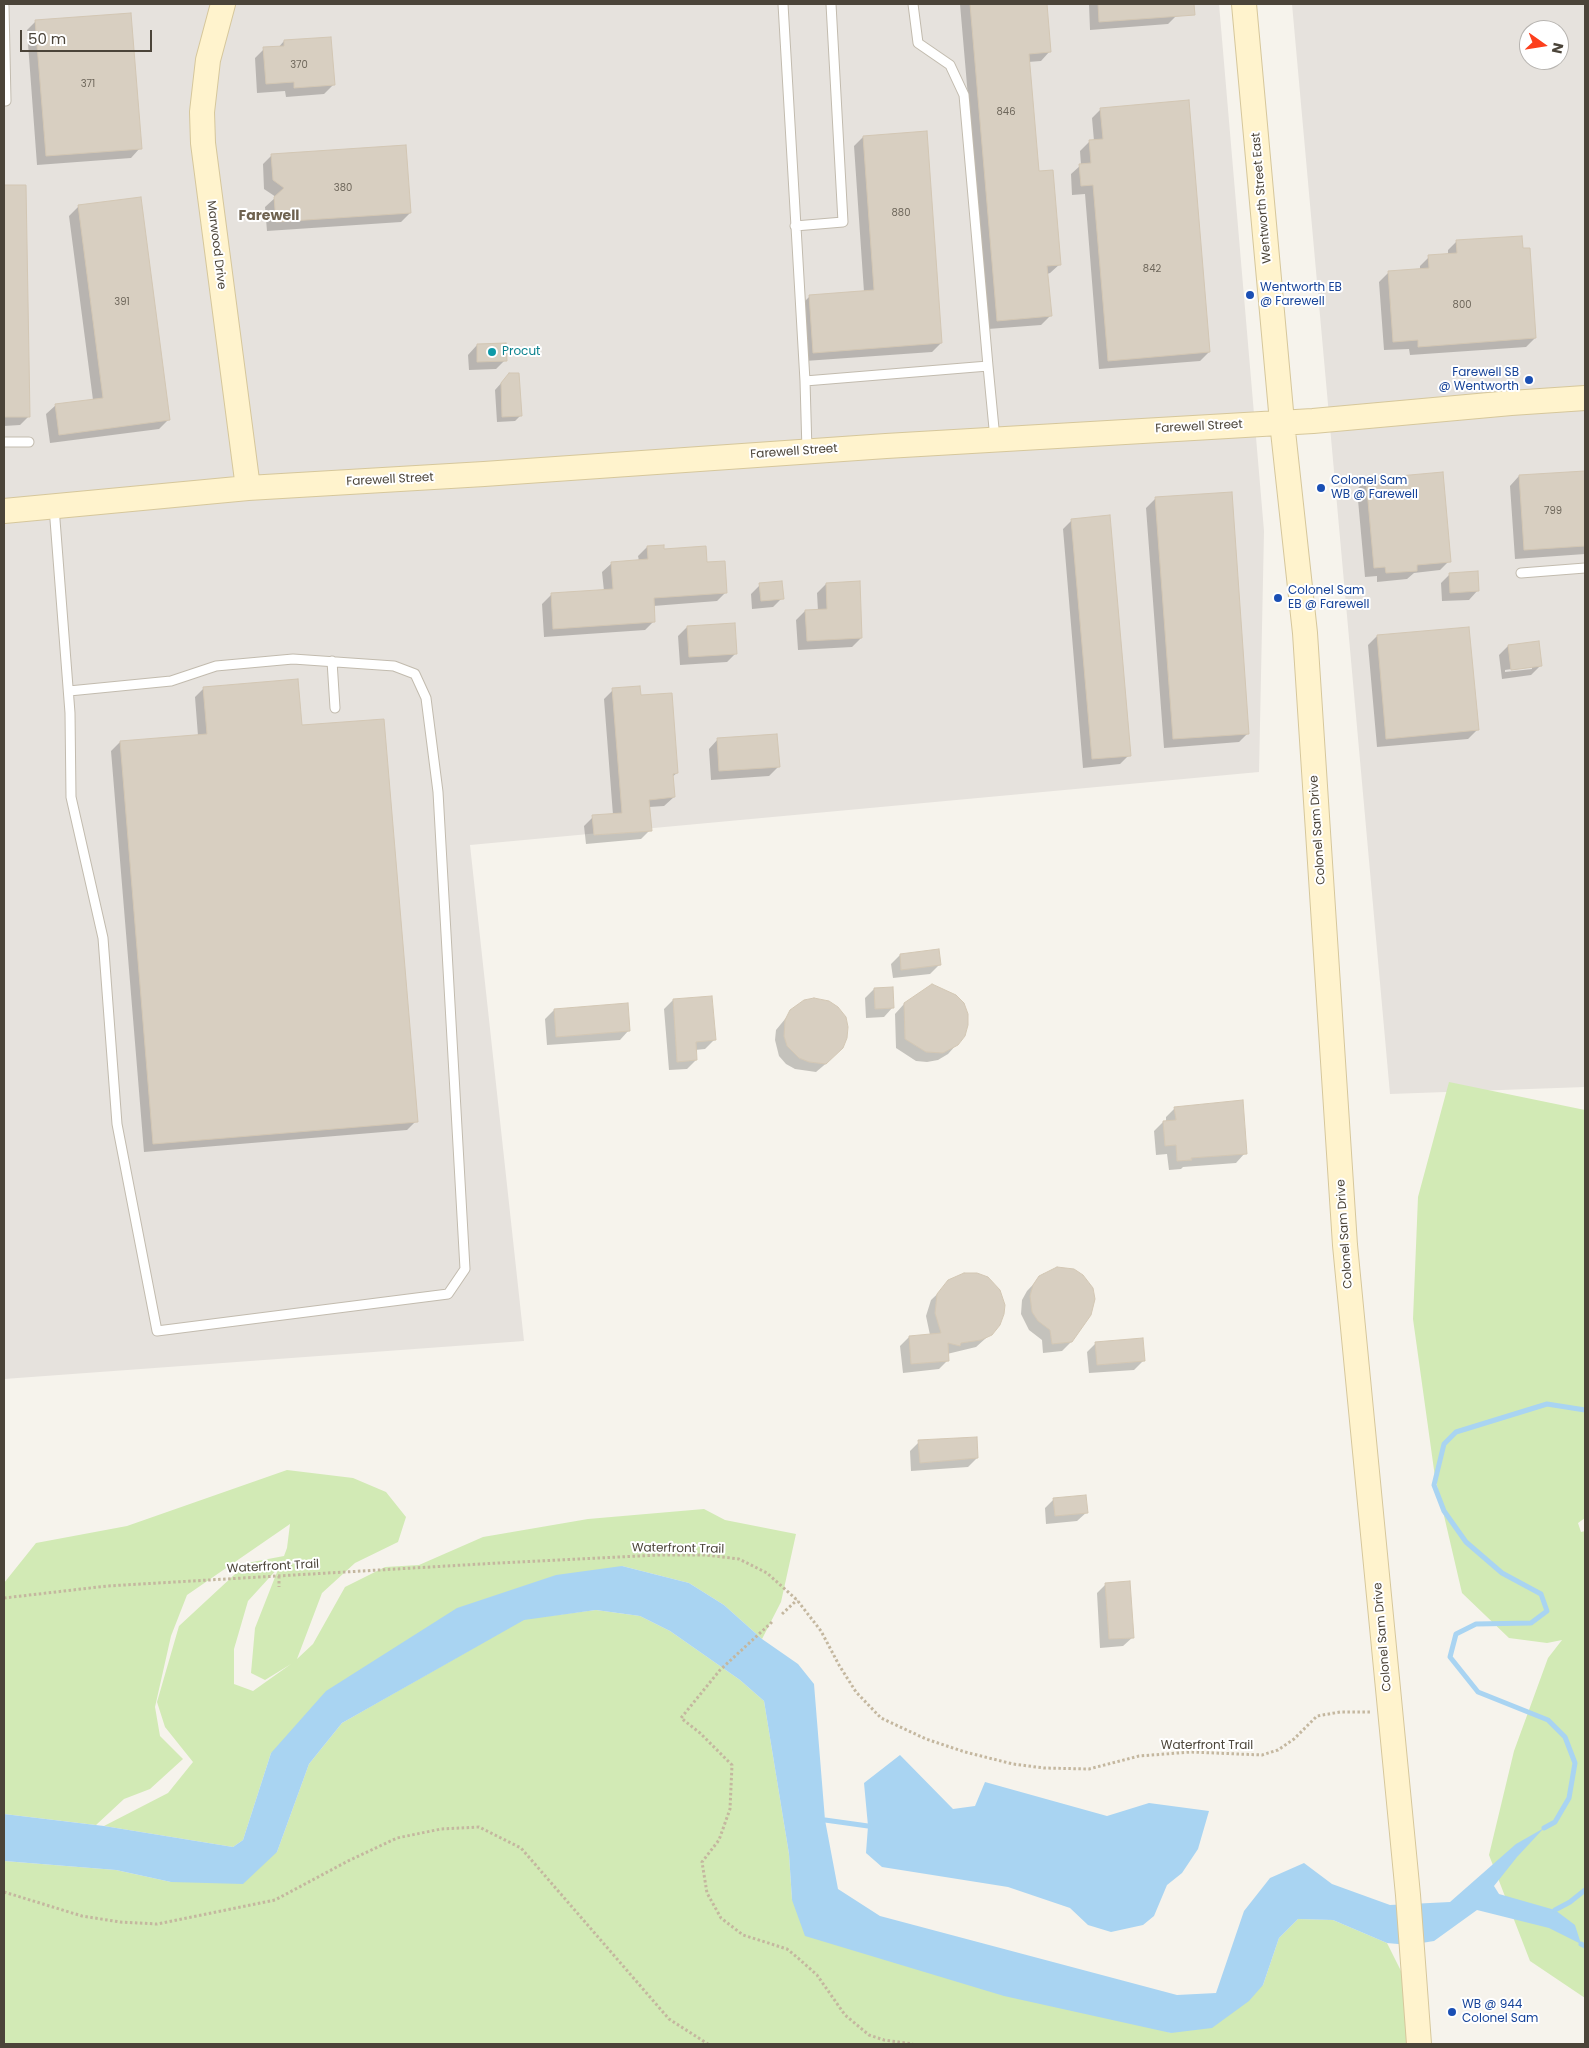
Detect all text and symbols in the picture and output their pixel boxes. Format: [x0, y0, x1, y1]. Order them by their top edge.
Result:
scale bar [22, 20, 155, 52]
north arrow [1519, 20, 1569, 70]
text: 50 m [28, 28, 66, 49]
text: N [1547, 41, 1569, 56]
house number: 370 [290, 59, 308, 71]
house number: 371 [81, 78, 95, 90]
house number: 846 [997, 106, 1015, 118]
street label: Wentworth Street East [1249, 132, 1275, 264]
house number: 380 [334, 182, 352, 194]
street label: Marwood Drive [203, 200, 229, 290]
house number: 880 [892, 207, 910, 219]
district label: Farewell [239, 208, 299, 224]
house number: 842 [1143, 263, 1161, 275]
place label: Wentworth EB @ Farewell [1260, 281, 1342, 309]
marker: Wentworth EB @ Farewell [1244, 289, 1256, 301]
house number: 391 [114, 296, 130, 308]
house number: 800 [1453, 299, 1471, 311]
place label: Procut [502, 345, 540, 359]
marker: Procut [486, 346, 498, 358]
place label: Farewell SB @ Wentworth [1438, 366, 1519, 394]
marker: Farewell SB @ Wentworth [1523, 374, 1535, 386]
street label: Farewell Street [1155, 418, 1243, 436]
street label: Farewell Street [750, 442, 838, 462]
street label: Farewell Street [346, 471, 434, 489]
place label: Colonel Sam WB @ Farewell [1331, 474, 1418, 502]
marker: Colonel Sam WB @ Farewell [1315, 482, 1327, 494]
house number: 799 [1544, 505, 1562, 517]
place label: Colonel Sam EB @ Farewell [1288, 584, 1369, 612]
marker: Colonel Sam EB @ Farewell [1272, 592, 1284, 604]
street label: Colonel Sam Drive [1307, 775, 1329, 885]
street label: Colonel Sam Drive [1334, 1179, 1356, 1289]
street label: Waterfront Trail [632, 1541, 724, 1557]
street label: Waterfront Trail [226, 1557, 320, 1577]
street label: Colonel Sam Drive [1371, 1582, 1395, 1692]
street label: Waterfront Trail [1161, 1739, 1253, 1753]
place label: WB @ 944 Colonel Sam [1462, 1998, 1538, 2026]
marker: WB @ 944 Colonel Sam [1446, 2006, 1458, 2018]

